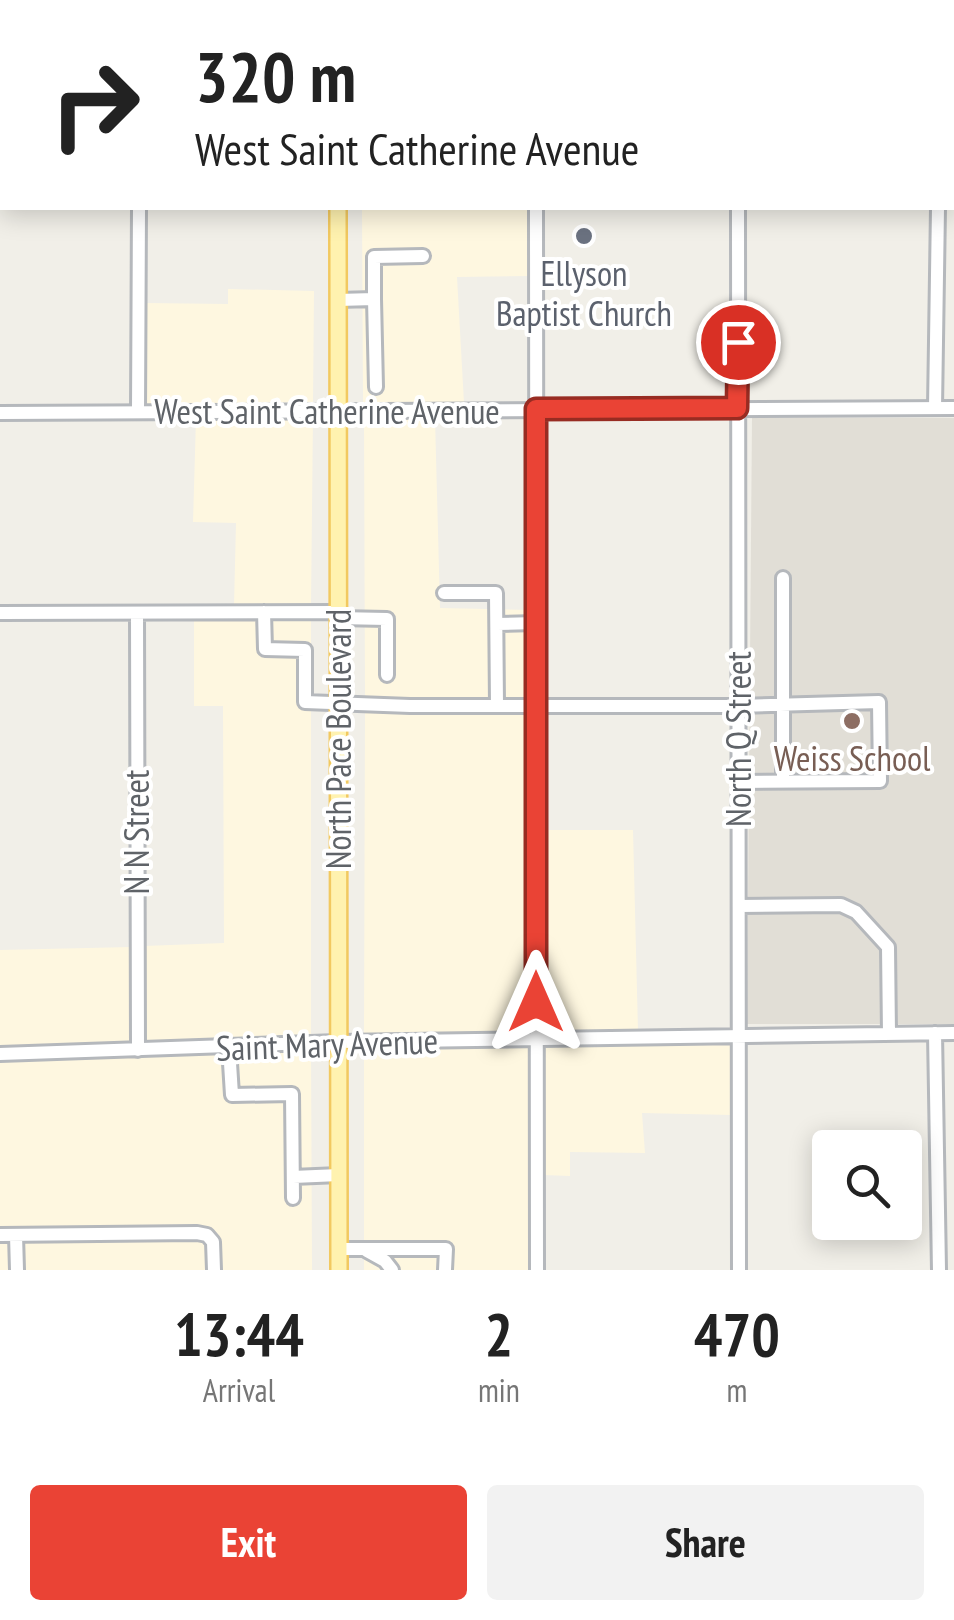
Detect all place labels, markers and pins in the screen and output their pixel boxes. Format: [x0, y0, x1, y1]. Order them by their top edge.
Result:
marker: Ellyson Baptist Church [573, 225, 595, 247]
place label: Ellyson Baptist Church [496, 250, 672, 336]
pin [696, 300, 781, 385]
marker: Weiss School [841, 710, 863, 732]
place label: Weiss School [774, 735, 930, 781]

